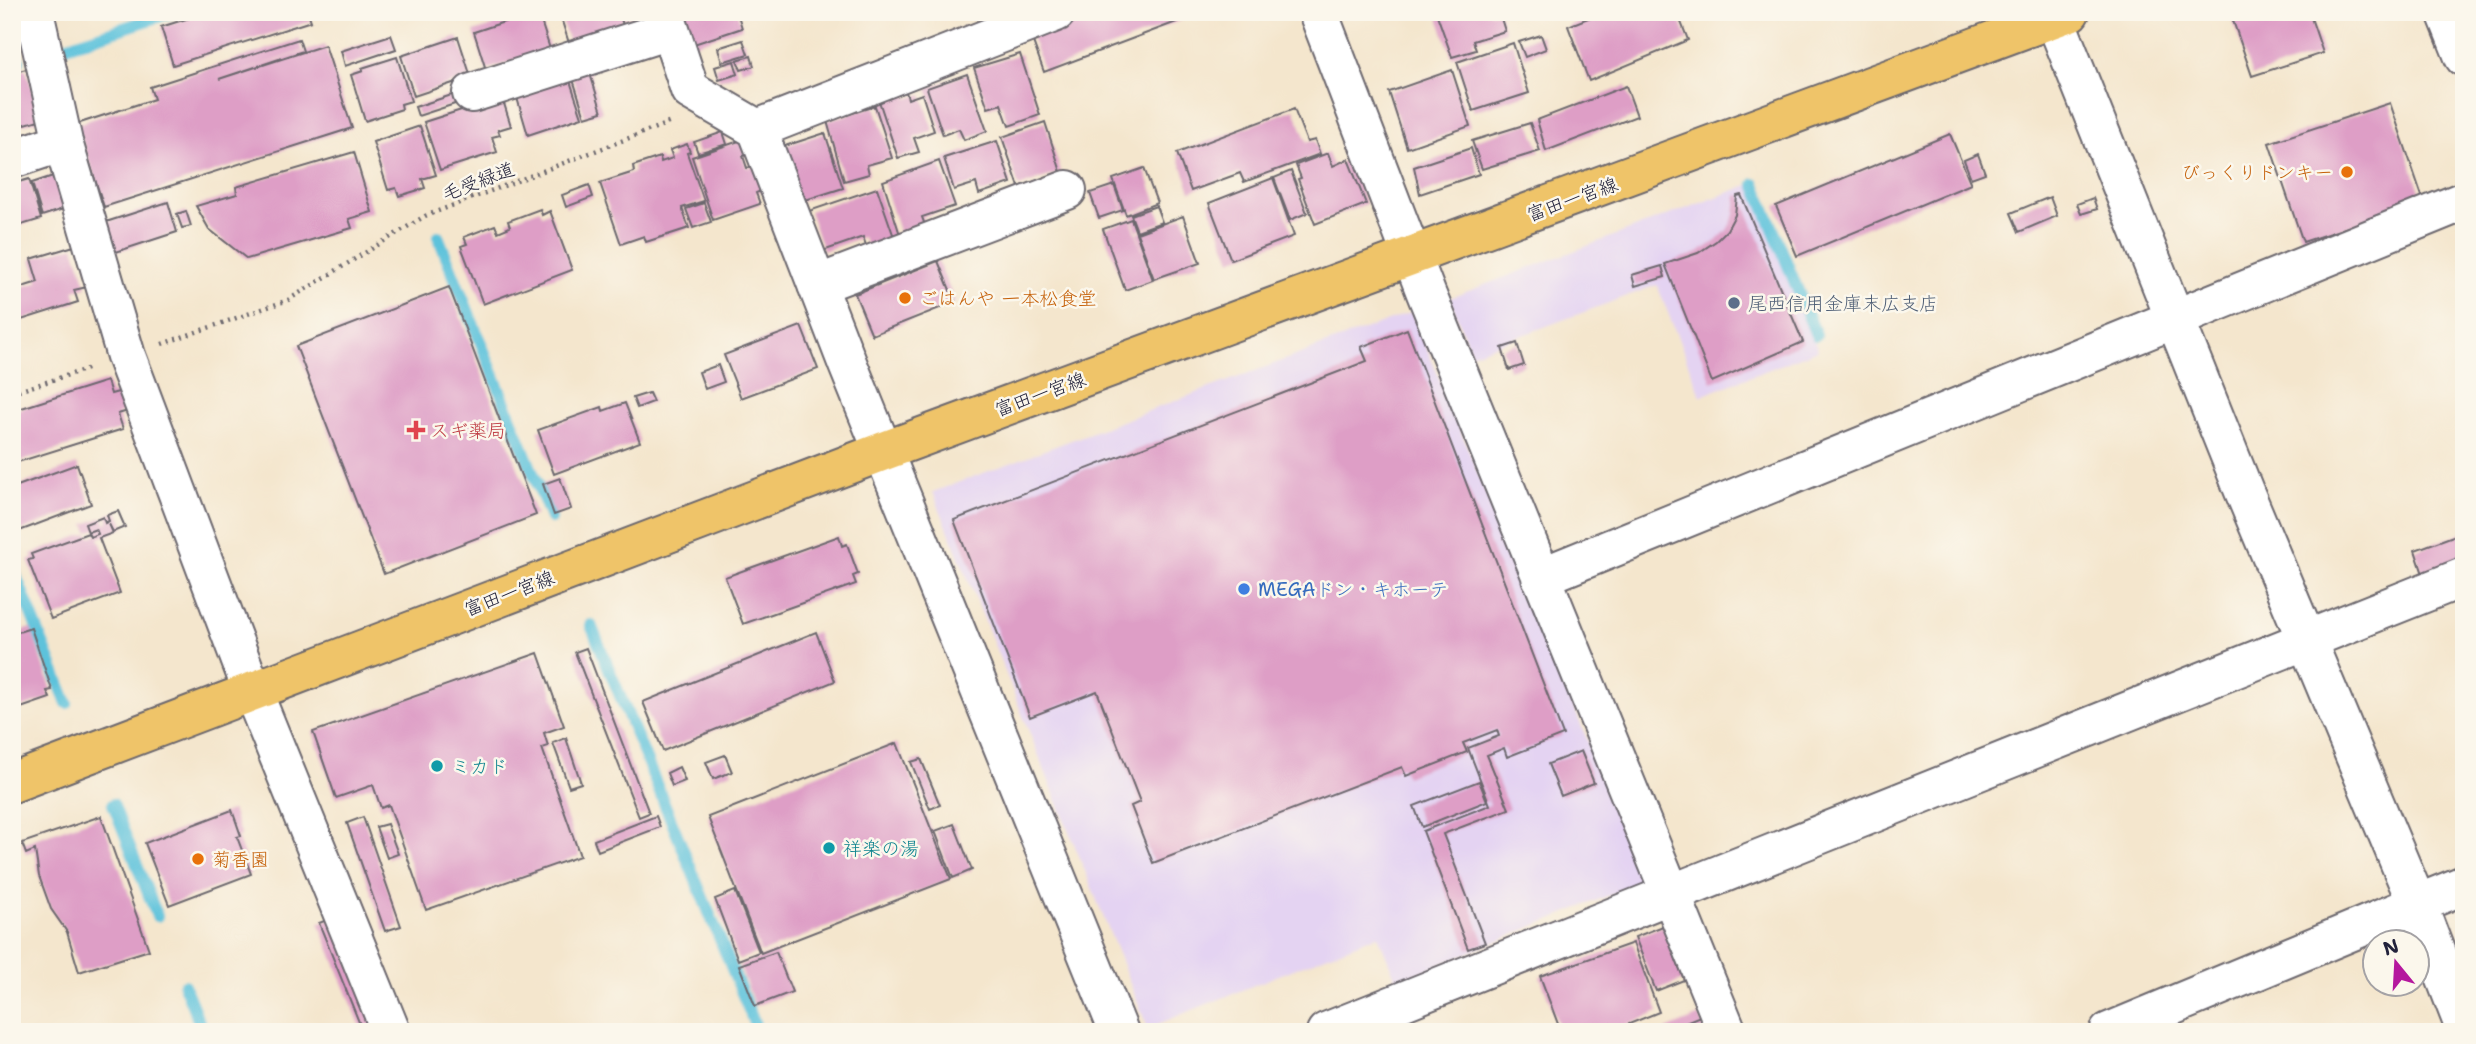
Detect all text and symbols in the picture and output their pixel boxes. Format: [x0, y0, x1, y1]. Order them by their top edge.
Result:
street label: 毛受緑道 [438, 156, 518, 207]
place label: びっくりドンキー [2181, 160, 2333, 185]
marker: びっくりドンキー [2339, 164, 2355, 180]
street label: 富田一宮線 [1523, 171, 1621, 227]
place label: ごはんや 一本松食堂 [919, 286, 1096, 311]
marker: ごはんや 一本松食堂 [897, 290, 913, 306]
place label: 尾西信用金庫末広支店 [1748, 291, 1938, 316]
marker: 尾西信用金庫末広支店 [1726, 295, 1742, 311]
street label: 富田一宮線 [991, 366, 1089, 422]
place label: スギ薬局 [430, 418, 506, 443]
marker: スギ薬局 [408, 422, 424, 438]
street label: 富田一宮線 [460, 565, 558, 622]
place label: MEGAドン・キホーテ [1258, 577, 1449, 602]
marker: MEGAドン・キホーテ [1236, 581, 1252, 597]
place label: ミカド [451, 754, 508, 779]
marker: ミカド [429, 758, 445, 774]
place label: 祥楽の湯 [843, 836, 919, 861]
marker: 祥楽の湯 [821, 840, 837, 856]
place label: 菊香園 [212, 847, 269, 872]
marker: 菊香園 [190, 851, 206, 867]
north arrow [2360, 928, 2430, 998]
text: N [2380, 933, 2402, 962]

